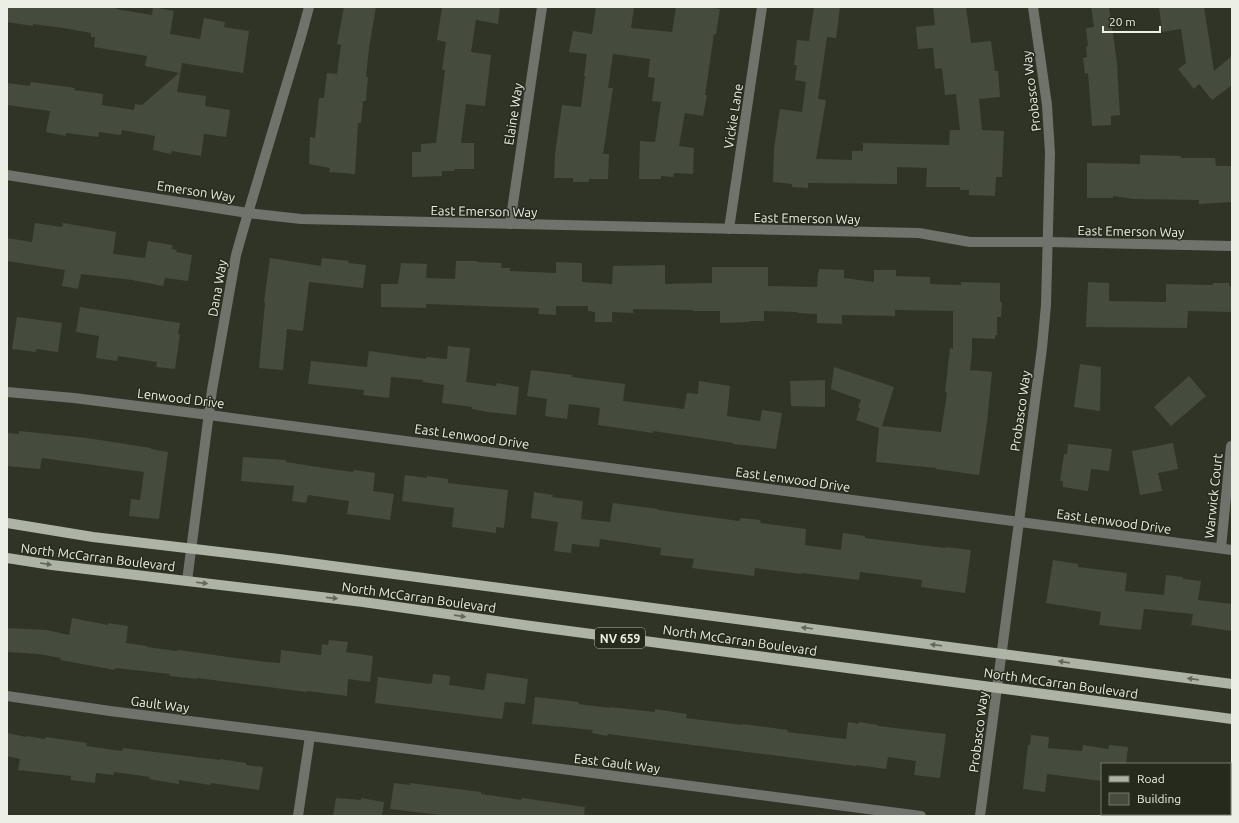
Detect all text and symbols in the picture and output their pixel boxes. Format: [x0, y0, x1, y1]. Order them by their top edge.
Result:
scale bar [1103, 8, 1160, 34]
text: 20 m [1109, 15, 1136, 28]
street label: Probasco Way [1019, 50, 1043, 132]
street label: Elaine Way [501, 82, 525, 146]
street label: Vickie Lane [721, 82, 745, 150]
street label: Emerson Way [156, 178, 236, 204]
street label: East Emerson Way [431, 203, 537, 219]
street label: East Emerson Way [754, 210, 860, 226]
street label: East Emerson Way [1078, 223, 1184, 239]
street label: Dana Way [205, 258, 229, 318]
street label: Probasco Way [1007, 370, 1033, 452]
street label: Lenwood Drive [137, 386, 225, 410]
street label: East Lenwood Drive [414, 421, 530, 451]
street label: Warwick Court [1202, 453, 1224, 539]
street label: East Lenwood Drive [735, 464, 851, 494]
street label: East Lenwood Drive [1056, 506, 1172, 536]
street label: North McCarran Boulevard [20, 541, 176, 573]
one-way arrow [39, 561, 52, 567]
street label: North McCarran Boulevard [341, 579, 497, 615]
one-way arrow [196, 580, 208, 586]
one-way arrow [326, 595, 338, 601]
one-way arrow [454, 613, 466, 619]
street label: North McCarran Boulevard [662, 622, 818, 658]
one-way arrow [801, 625, 813, 631]
road number: NV 659 [595, 628, 645, 648]
one-way arrow [929, 642, 942, 648]
one-way arrow [1058, 659, 1071, 665]
street label: North McCarran Boulevard [983, 665, 1139, 701]
one-way arrow [1187, 676, 1199, 682]
street label: Probasco Way [966, 691, 990, 773]
street label: Gault Way [130, 693, 190, 715]
street label: East Gault Way [573, 751, 661, 775]
legend [1101, 763, 1231, 815]
text: Road [1137, 772, 1165, 785]
text: Building [1137, 792, 1181, 805]

